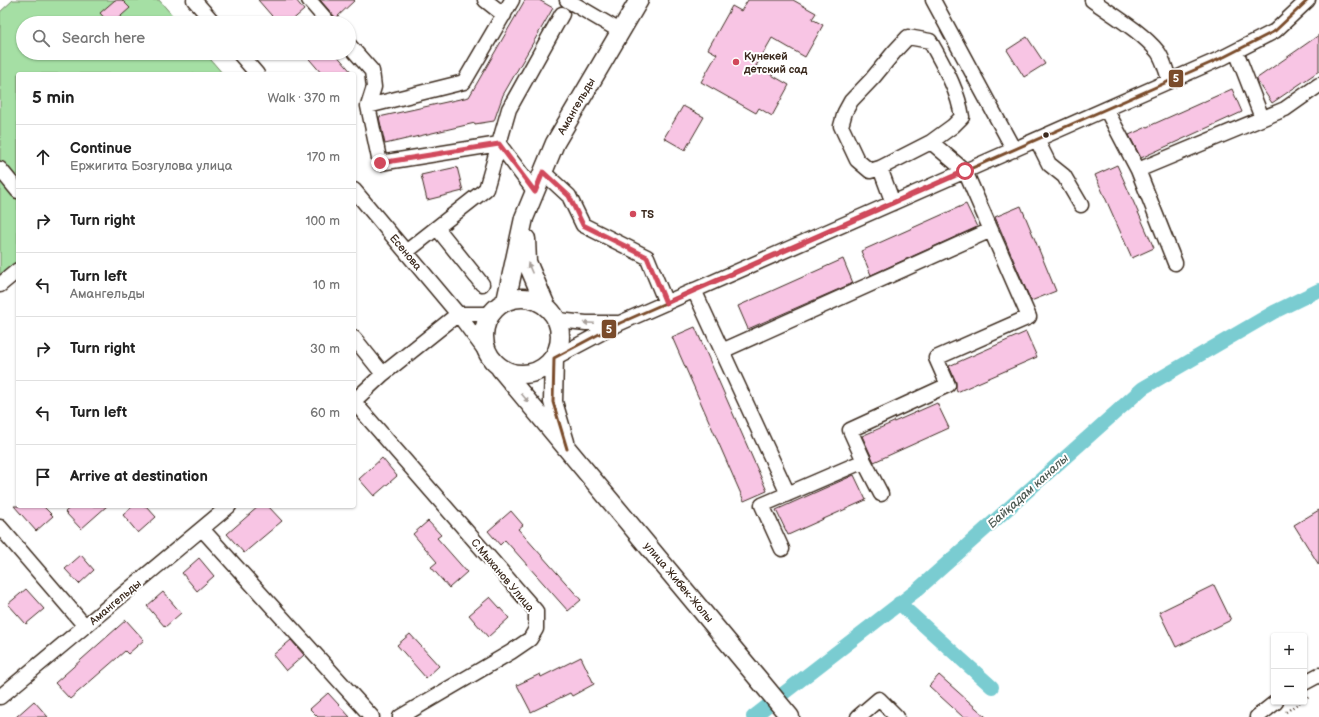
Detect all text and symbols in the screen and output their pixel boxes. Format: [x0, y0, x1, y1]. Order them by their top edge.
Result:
search box [16, 16, 356, 60]
icon: search [30, 27, 52, 49]
text: Search here [62, 29, 145, 48]
place label: Кунекей детский сад [743, 50, 808, 76]
marker: Кунекей детский сад [731, 57, 741, 67]
line badge: 5 [1168, 69, 1184, 88]
text: 5 [1173, 72, 1180, 85]
street label: Амангельды [554, 75, 598, 138]
text: 5 min [32, 88, 75, 108]
text: Walk · 370 m [267, 90, 340, 106]
unlabelled marker [1041, 130, 1051, 140]
text: Continue [70, 139, 132, 158]
icon: ahead [32, 146, 54, 168]
text: 170 m [307, 149, 340, 165]
route end [371, 154, 389, 172]
text: Ержигита Бозгулова улица [70, 158, 232, 174]
route start [956, 162, 974, 180]
place label: TS [641, 208, 654, 221]
marker: TS [628, 209, 638, 219]
icon: right [32, 210, 54, 232]
text: Turn right [70, 211, 135, 230]
text: 100 m [305, 213, 340, 229]
street label: Есенова [387, 232, 425, 273]
one-way arrow [526, 262, 532, 274]
text: Turn left [70, 267, 127, 286]
icon: left [32, 274, 54, 296]
text: 10 m [313, 277, 340, 293]
text: Амангельды [70, 286, 145, 302]
one-way arrow [583, 319, 595, 326]
line badge: 5 [601, 319, 617, 339]
text: 5 [606, 323, 613, 336]
icon: right [32, 338, 54, 360]
text: Turn right [70, 339, 135, 358]
text: 30 m [310, 341, 340, 357]
one-way arrow [520, 392, 529, 403]
icon: left [32, 402, 54, 424]
text: Turn left [70, 403, 127, 422]
text: 60 m [310, 405, 340, 421]
water label: Байқадам каналы [985, 451, 1072, 532]
icon: arrive [32, 466, 54, 488]
text: Arrive at destination [70, 467, 208, 486]
street label: С.Мыханов Улица [468, 536, 537, 615]
street label: улица Жибек-Жолы [641, 540, 716, 625]
street label: Амангельды [86, 577, 144, 628]
map controls [1271, 633, 1307, 705]
button: + [1271, 633, 1307, 669]
button: − [1271, 669, 1307, 705]

